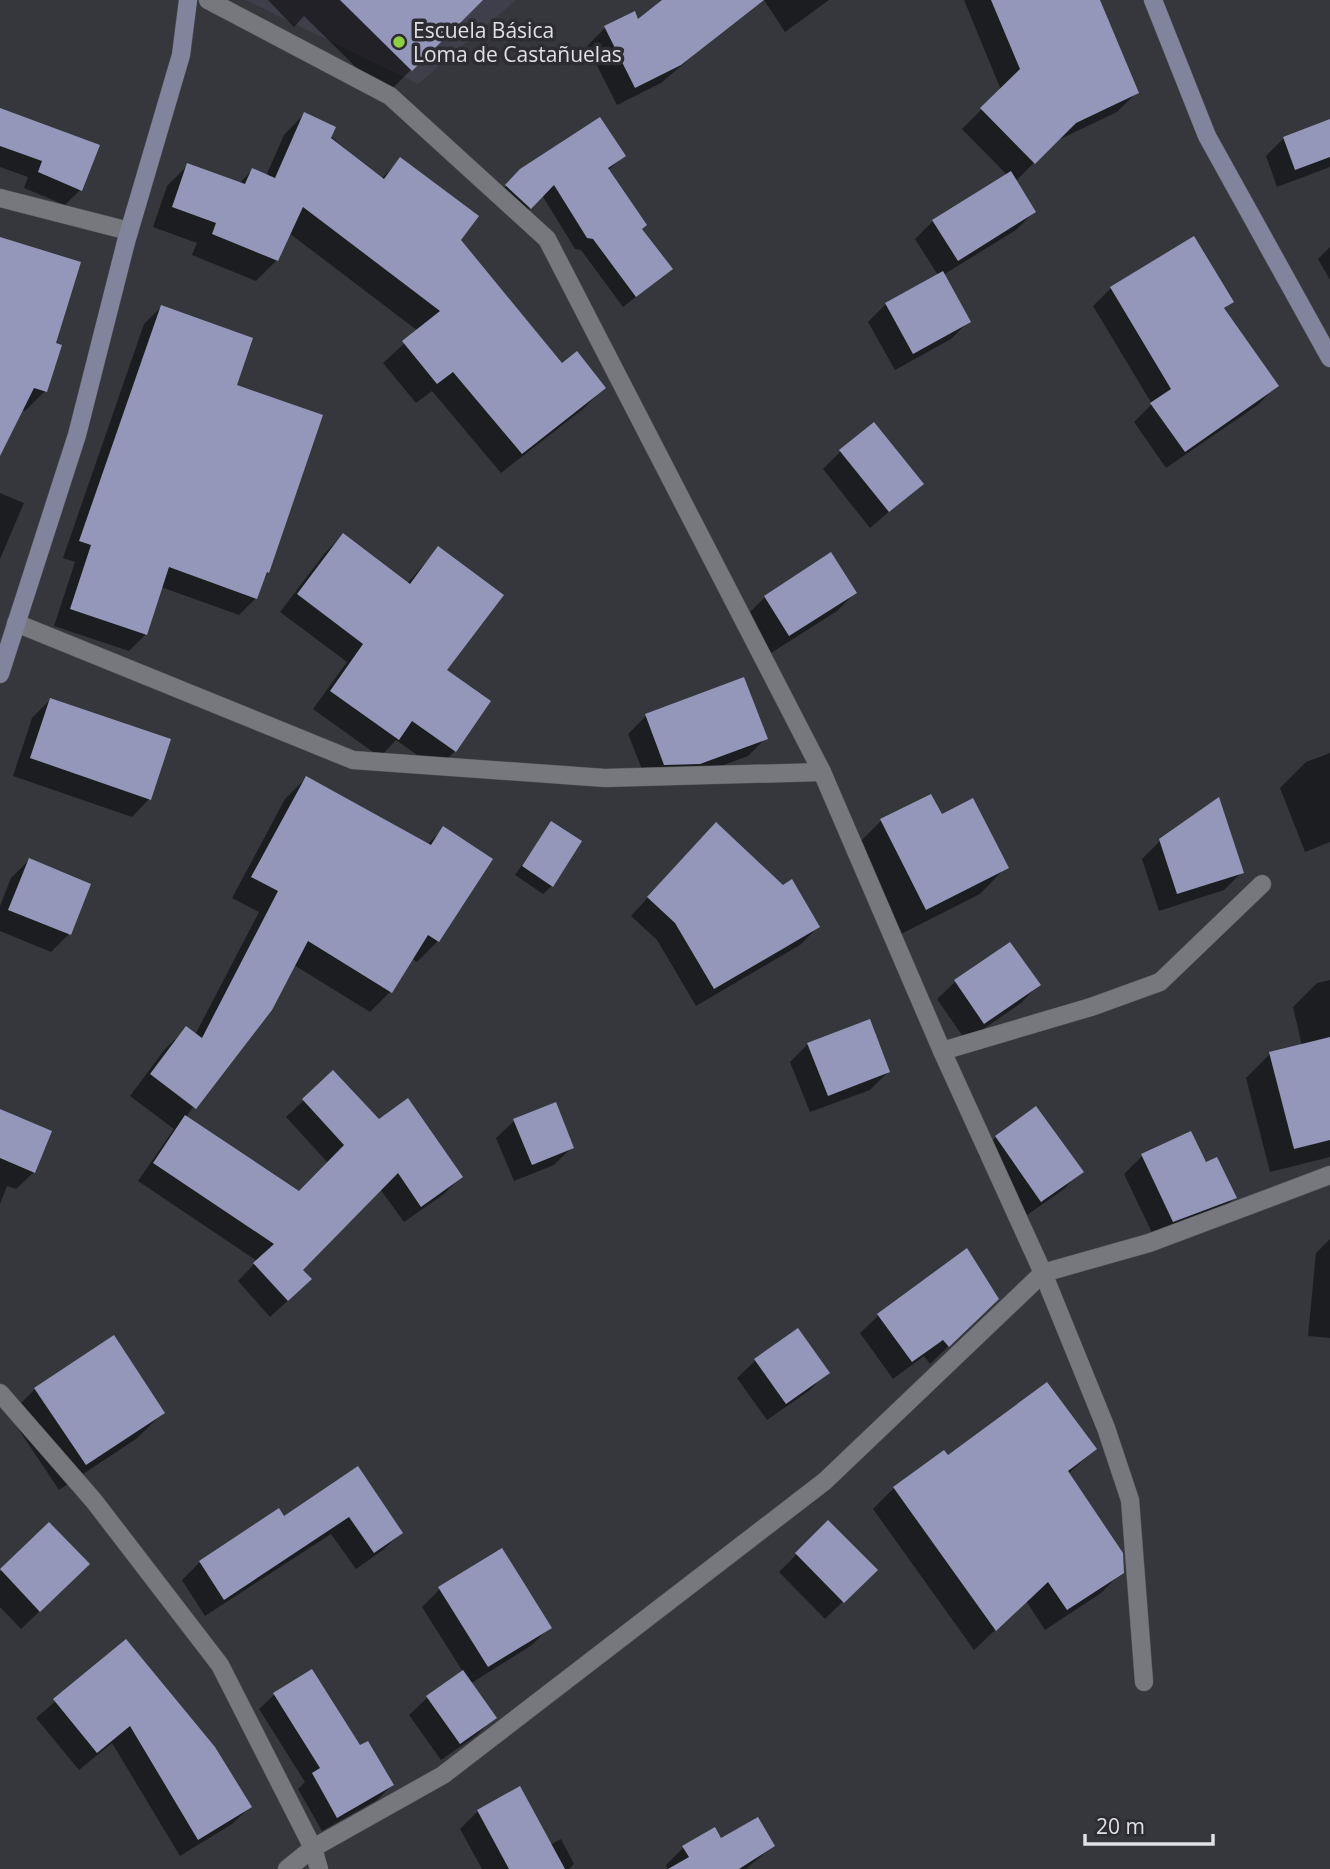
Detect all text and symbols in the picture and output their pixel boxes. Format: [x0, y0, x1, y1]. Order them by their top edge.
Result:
place label: Escuela Básica Loma de Castañuelas [413, 16, 622, 68]
marker: Escuela Básica Loma de Castañuelas [391, 34, 407, 50]
scale bar [1085, 1802, 1213, 1846]
text: 20 m [1096, 1812, 1145, 1840]

